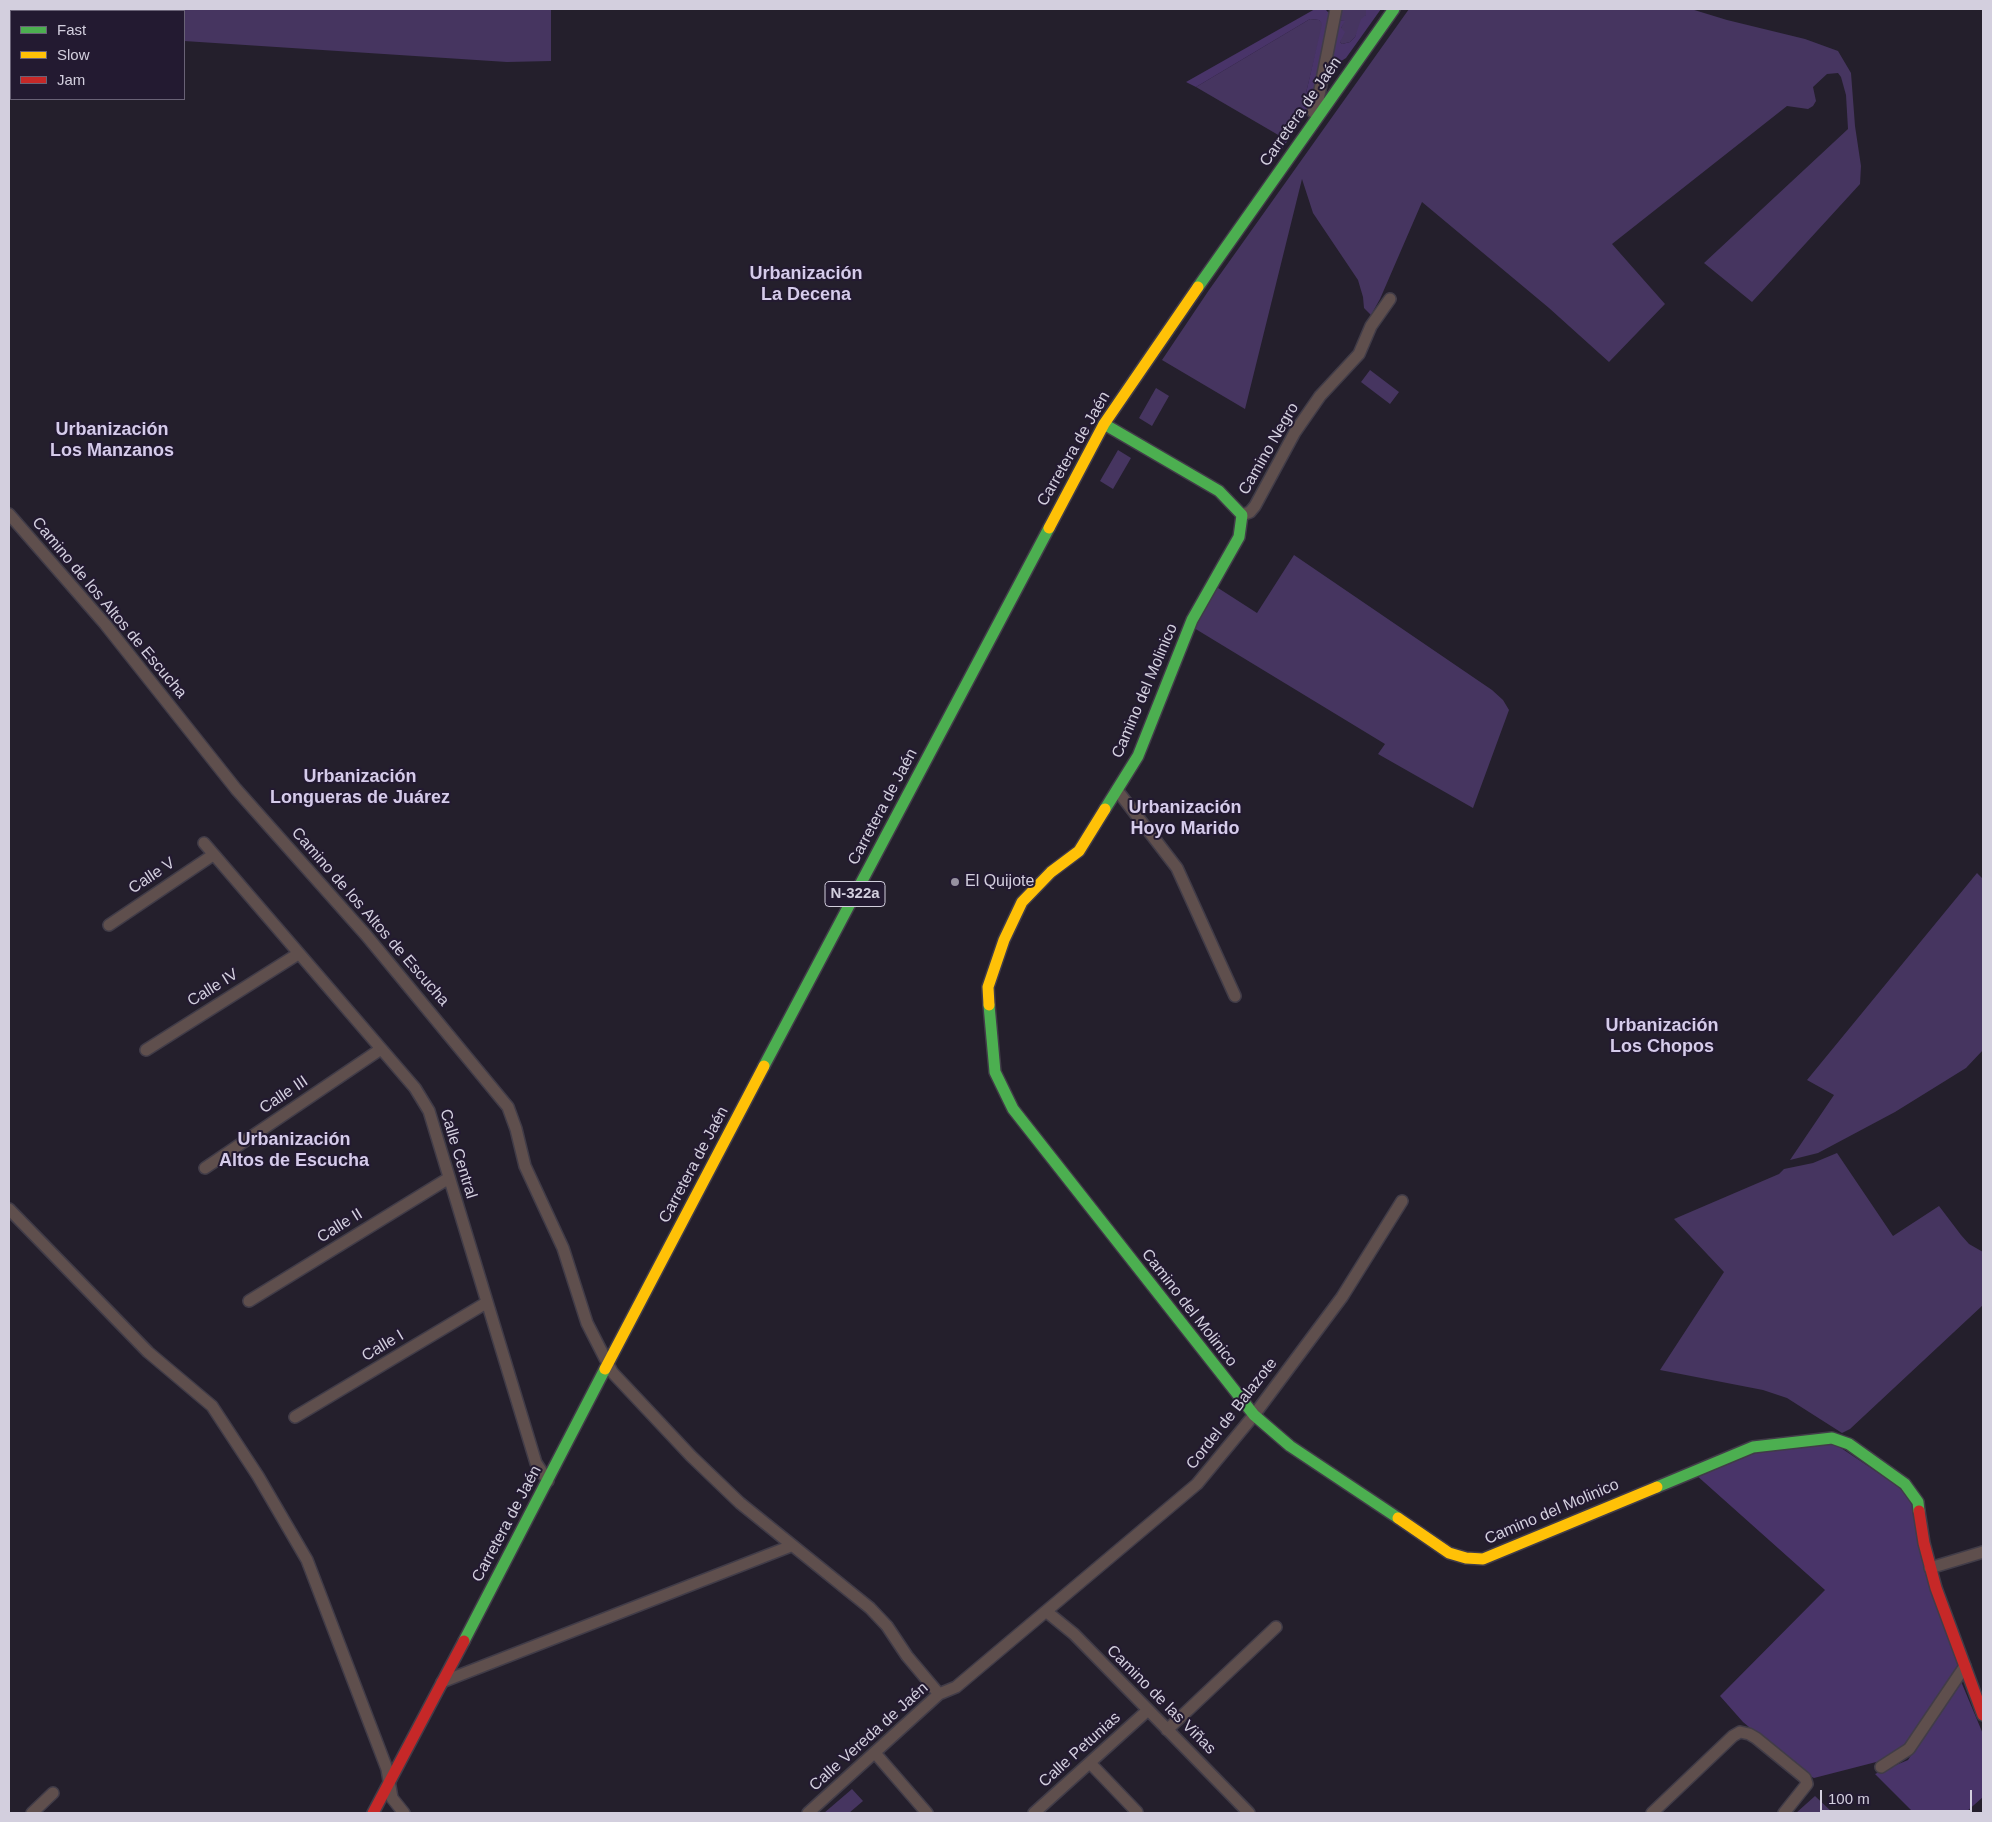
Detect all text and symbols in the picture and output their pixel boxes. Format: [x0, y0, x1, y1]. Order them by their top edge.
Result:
legend [10, 10, 185, 100]
text: Fast [57, 21, 86, 38]
text: Slow [57, 46, 90, 63]
street label: Carretera de Jaén [1256, 54, 1346, 170]
text: Jam [57, 71, 85, 88]
district label: Urbanización La Decena [749, 263, 863, 306]
street label: Carretera de Jaén [1033, 388, 1115, 510]
street label: Camino Negro [1235, 400, 1303, 498]
district label: Urbanización Los Manzanos [50, 419, 174, 462]
street label: Camino de los Altos de Escucha [28, 514, 190, 702]
street label: Camino del Molinico [1108, 621, 1182, 761]
street label: Carretera de Jaén [844, 746, 922, 868]
district label: Urbanización Longueras de Juárez [270, 766, 450, 809]
district label: Urbanización Hoyo Marido [1128, 797, 1242, 840]
street label: Camino de los Altos de Escucha [287, 824, 453, 1010]
street label: Calle V [125, 854, 179, 898]
place label: El Quijote [965, 872, 1034, 892]
marker: El Quijote [949, 876, 961, 888]
road number: N-322a [825, 882, 885, 906]
street label: Calle IV [184, 965, 242, 1011]
district label: Urbanización Los Chopos [1605, 1015, 1719, 1058]
street label: Calle III [256, 1072, 312, 1118]
street label: Carretera de Jaén [655, 1104, 733, 1226]
street label: Calle Central [435, 1107, 481, 1201]
district label: Urbanización Altos de Escucha [219, 1129, 369, 1172]
street label: Calle II [314, 1205, 366, 1247]
street label: Camino del Molinico [1137, 1245, 1241, 1371]
street label: Calle I [359, 1326, 407, 1366]
street label: Cordel de Balazote [1183, 1354, 1281, 1474]
street label: Carretera de Jaén [468, 1463, 546, 1585]
street label: Camino del Molinico [1482, 1475, 1622, 1549]
street label: Camino de las Viñas [1102, 1641, 1220, 1759]
street label: Calle Vereda de Jaén [806, 1679, 932, 1795]
street label: Calle Petunias [1035, 1708, 1125, 1792]
scale bar [1822, 1780, 1974, 1812]
text: 100 m [1828, 1790, 1870, 1807]

